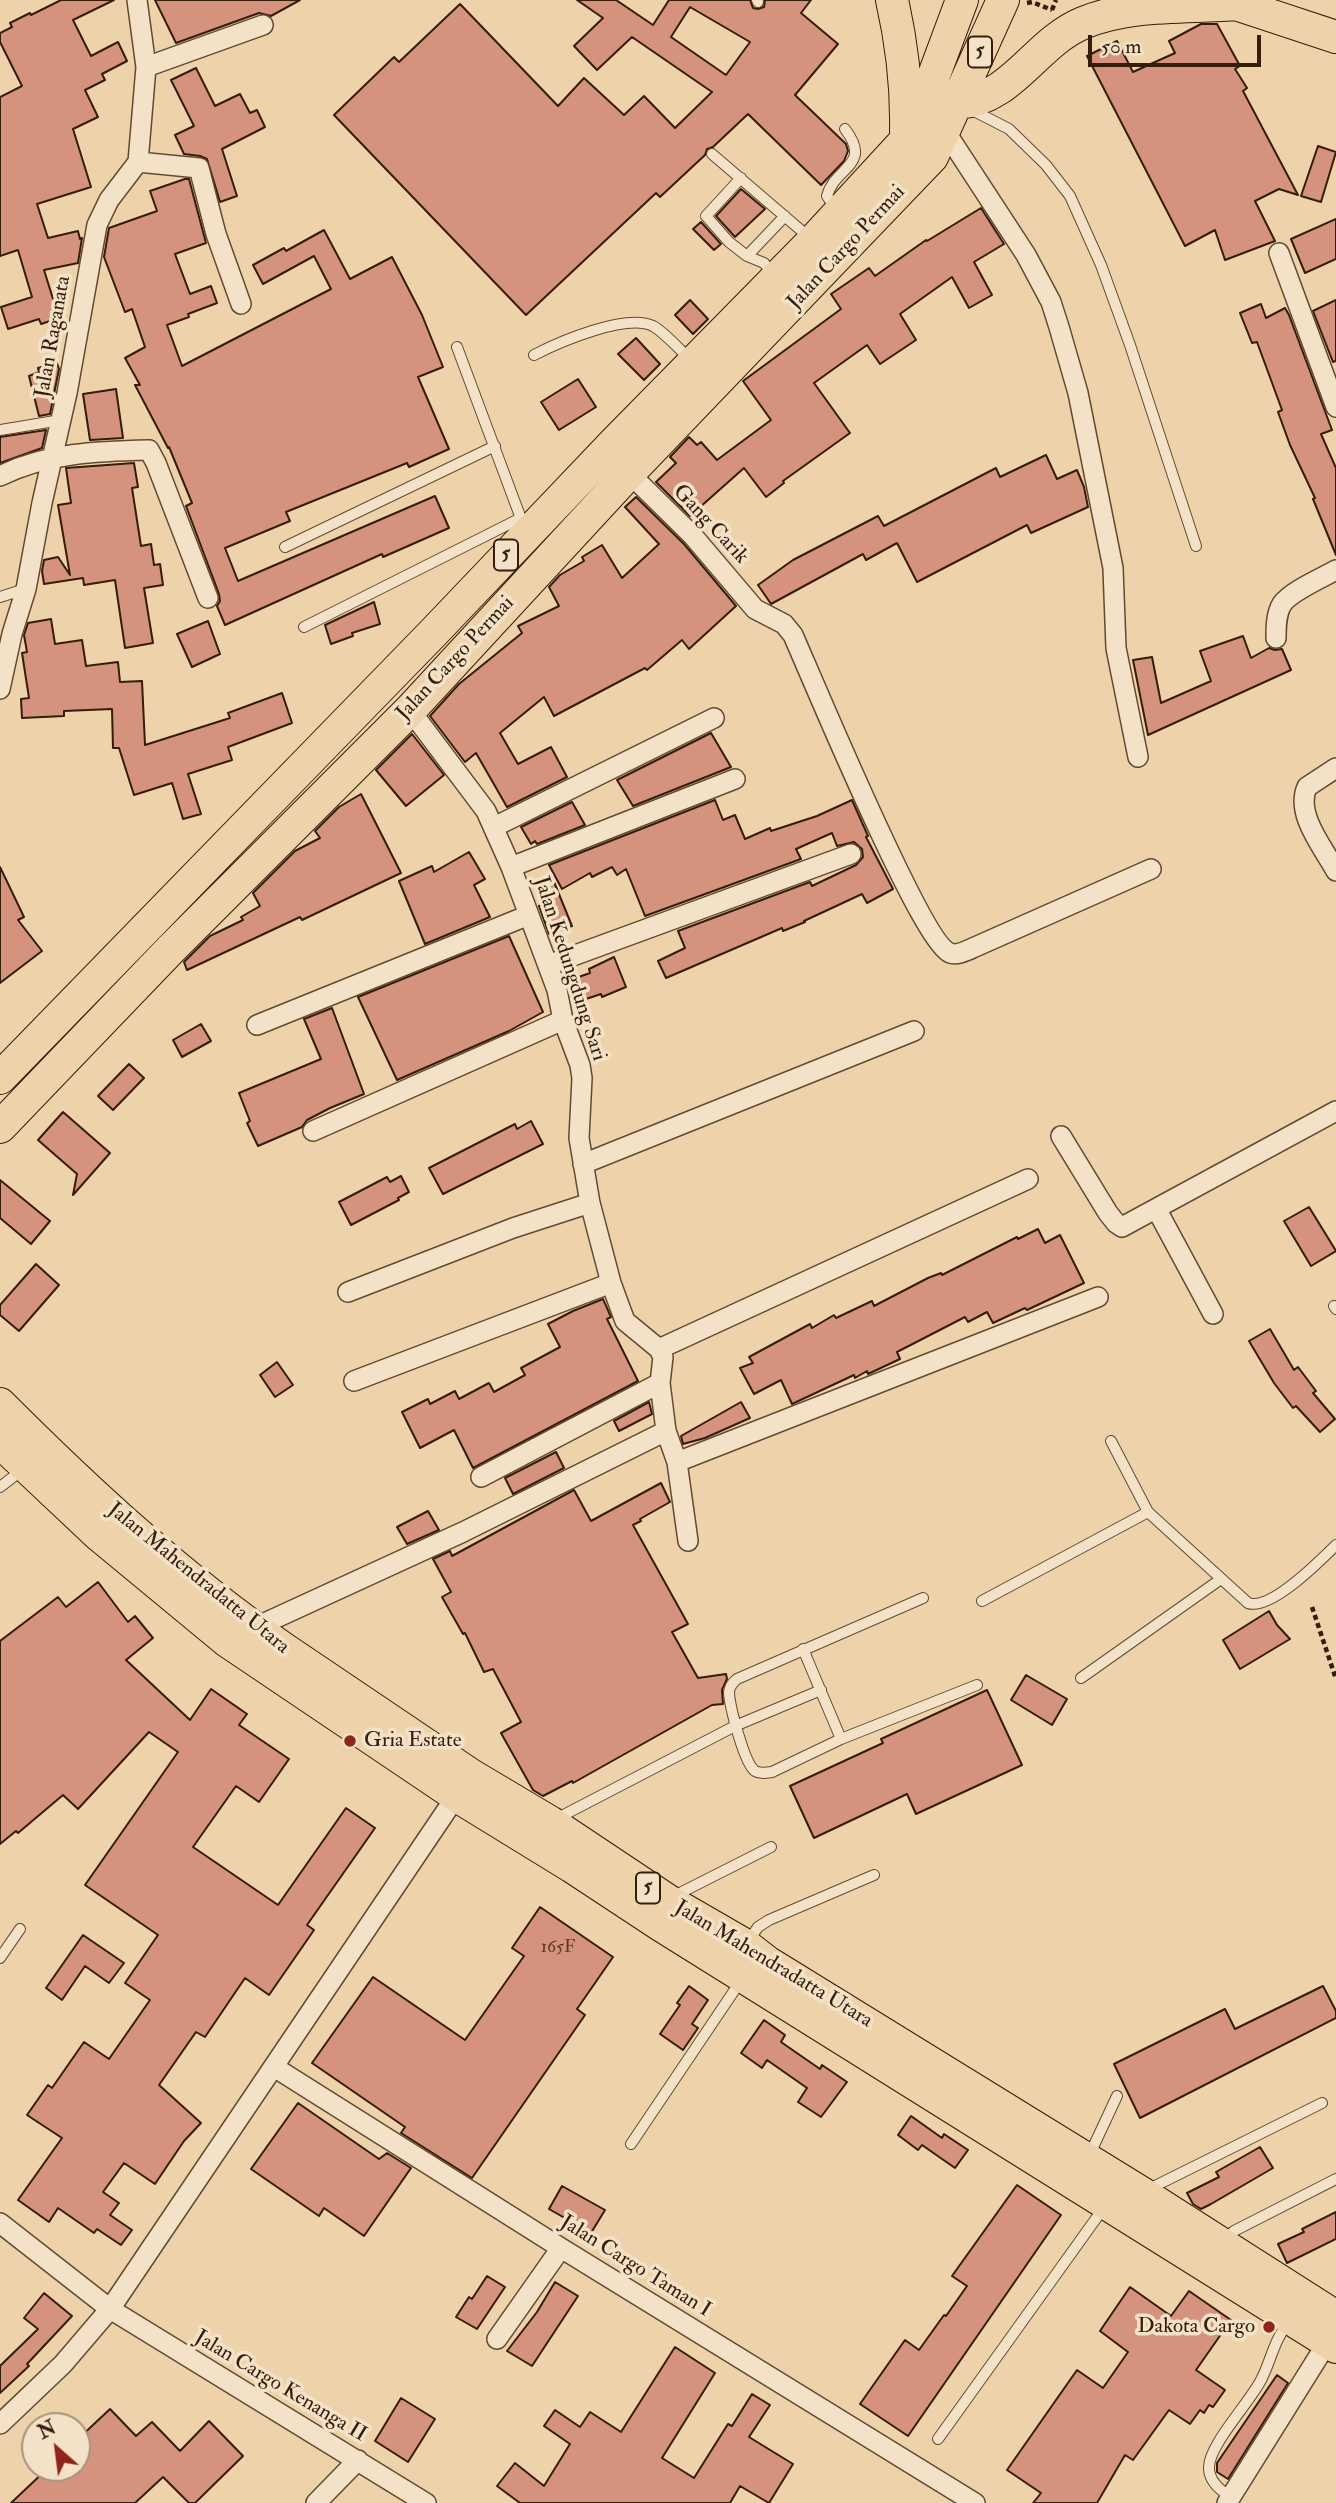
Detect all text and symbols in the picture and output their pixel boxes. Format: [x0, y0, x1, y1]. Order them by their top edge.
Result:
scale bar [1091, 21, 1264, 65]
text: 50 m [1101, 33, 1142, 60]
road number: 5 [968, 36, 992, 68]
street label: Jalan Cargo Permai [783, 180, 911, 316]
street label: Jalan Raganata [31, 274, 77, 400]
street label: Gang Carik [667, 480, 753, 570]
road number: 5 [494, 540, 518, 570]
street label: Jalan Cargo Permai [392, 591, 520, 727]
street label: Jalan Kedungdung Sari [527, 874, 611, 1064]
street label: Jalan Mahendradatta Utara [102, 1498, 294, 1660]
place label: Gria Estate [364, 1728, 461, 1754]
marker: Gria Estate [342, 1733, 358, 1749]
road number: 5 [636, 1872, 660, 1904]
street label: Jalan Mahendradatta Utara [669, 1896, 877, 2034]
house number: 165F [541, 1937, 575, 1959]
street label: Jalan Cargo Taman I [555, 2210, 715, 2324]
place label: Dakota Cargo [1138, 2314, 1255, 2340]
marker: Dakota Cargo [1261, 2319, 1277, 2335]
street label: Jalan Cargo Kenanga II [189, 2326, 371, 2448]
north arrow [21, 2412, 91, 2482]
text: N [34, 2416, 60, 2445]

